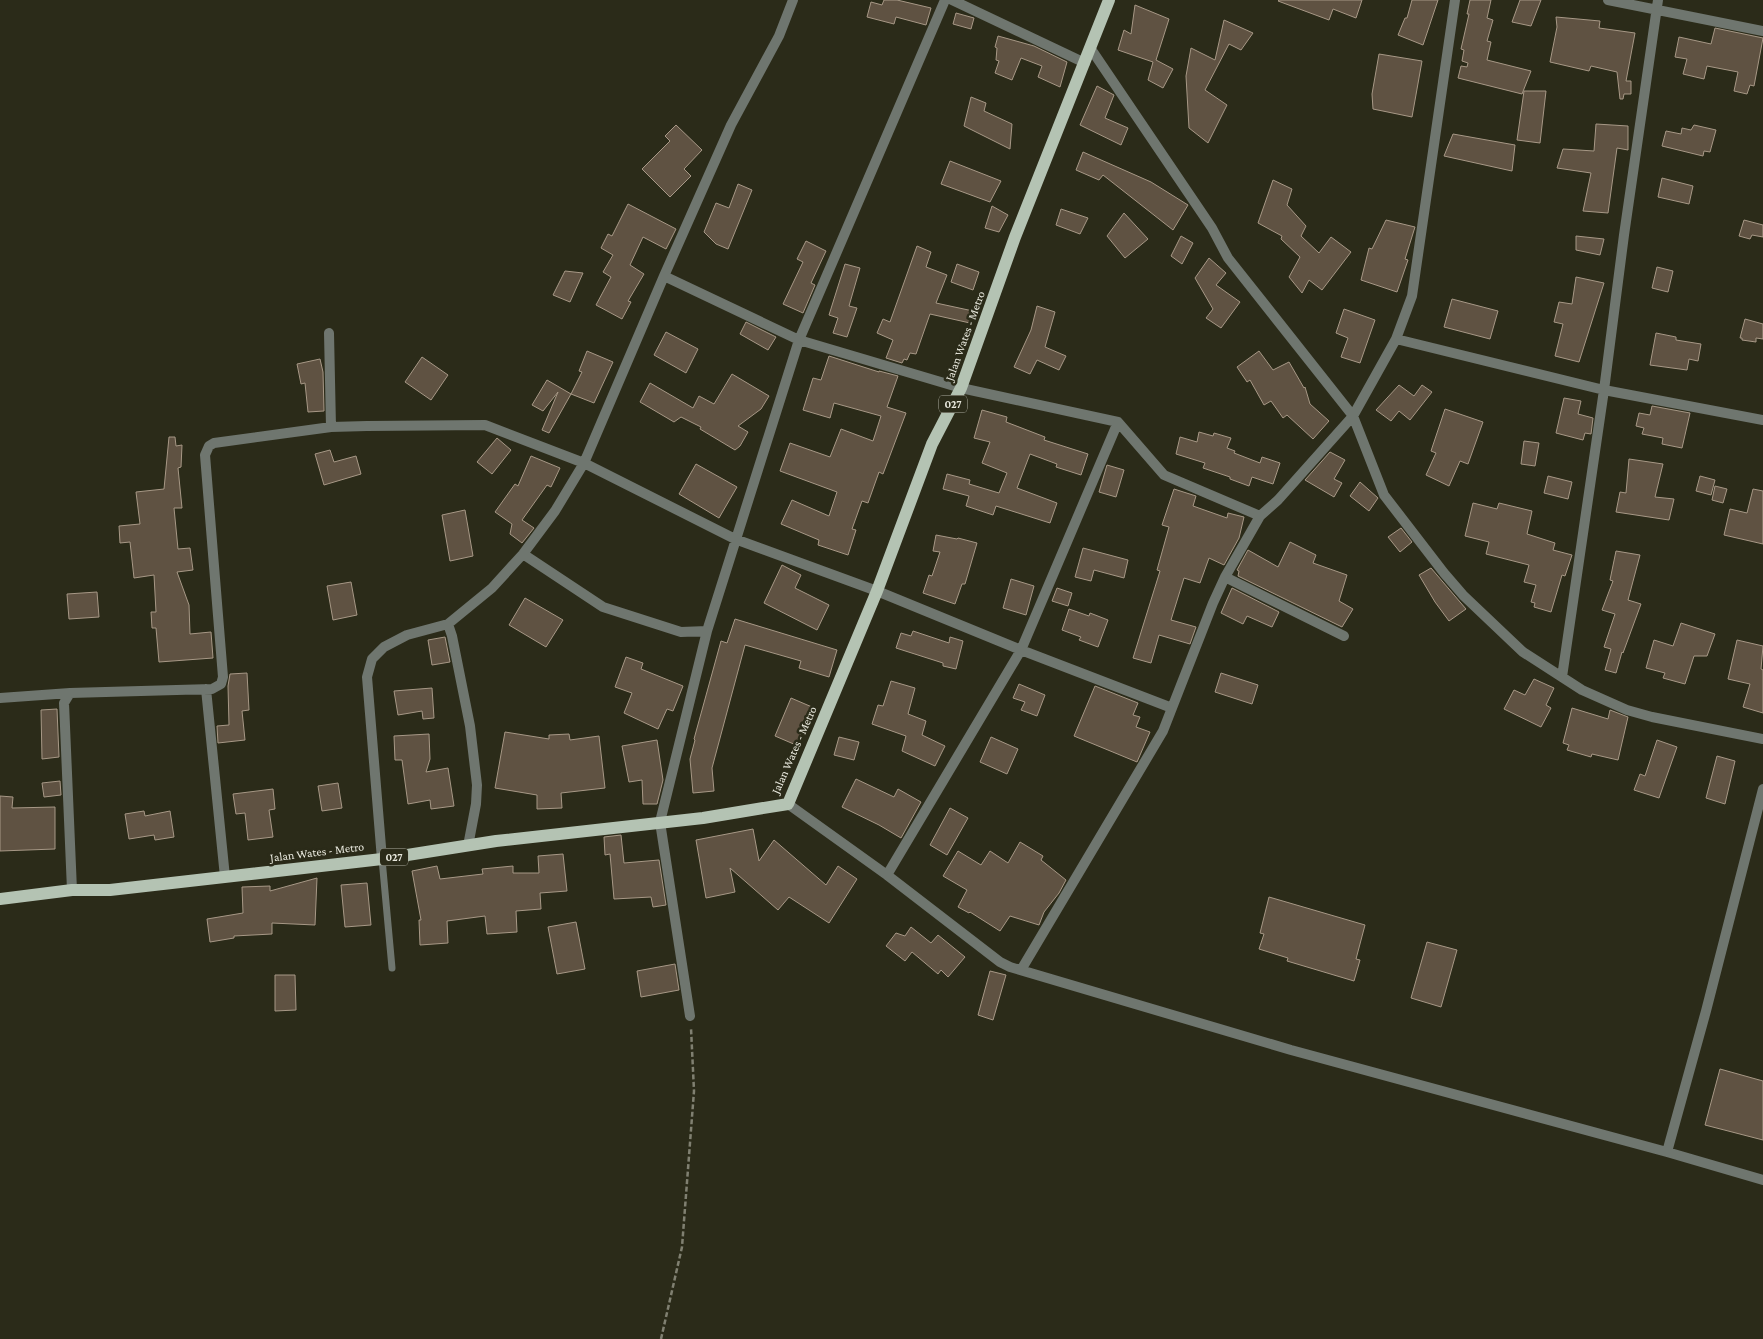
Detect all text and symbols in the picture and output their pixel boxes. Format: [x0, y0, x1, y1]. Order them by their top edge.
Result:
street label: Jalan Wates - Metro [942, 289, 988, 384]
road number: 027 [939, 396, 967, 412]
street label: Jalan Wates - Metro [768, 704, 820, 797]
street label: Jalan Wates - Metro [268, 839, 365, 865]
road number: 027 [380, 849, 408, 866]

